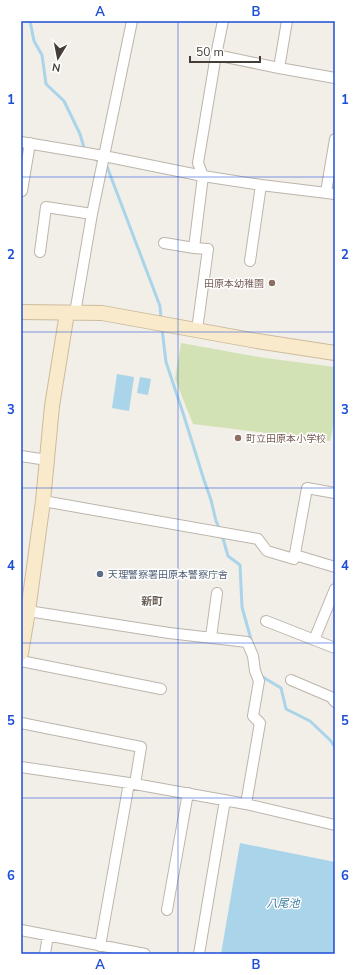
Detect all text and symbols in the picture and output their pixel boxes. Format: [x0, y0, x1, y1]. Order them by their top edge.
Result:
text: A [95, 3, 105, 21]
text: B [252, 3, 261, 21]
north arrow [38, 38, 78, 78]
scale bar [190, 38, 260, 64]
text: 50 m [196, 44, 224, 60]
text: N [51, 59, 62, 75]
text: 1 [7, 91, 15, 109]
text: 1 [341, 91, 349, 109]
text: 2 [7, 246, 15, 264]
text: 2 [341, 246, 349, 264]
place label: 田原本幼稚園 [204, 277, 264, 291]
marker: 田原本幼稚園 [267, 278, 277, 288]
text: 3 [7, 401, 15, 419]
text: 3 [341, 401, 349, 419]
place label: 町立田原本小学校 [246, 432, 326, 446]
marker: 町立田原本小学校 [233, 433, 243, 443]
text: 4 [7, 557, 15, 575]
text: 4 [341, 557, 349, 575]
place label: 天理警察署田原本警察庁舎 [108, 568, 228, 582]
marker: 天理警察署田原本警察庁舎 [95, 569, 105, 579]
district label: 新町 [141, 594, 163, 609]
text: 5 [7, 712, 15, 730]
text: 5 [341, 712, 349, 730]
text: 6 [7, 867, 15, 885]
text: 6 [341, 867, 349, 885]
water label: 八尾池 [267, 896, 300, 911]
text: A [95, 956, 105, 974]
text: B [252, 956, 261, 974]

